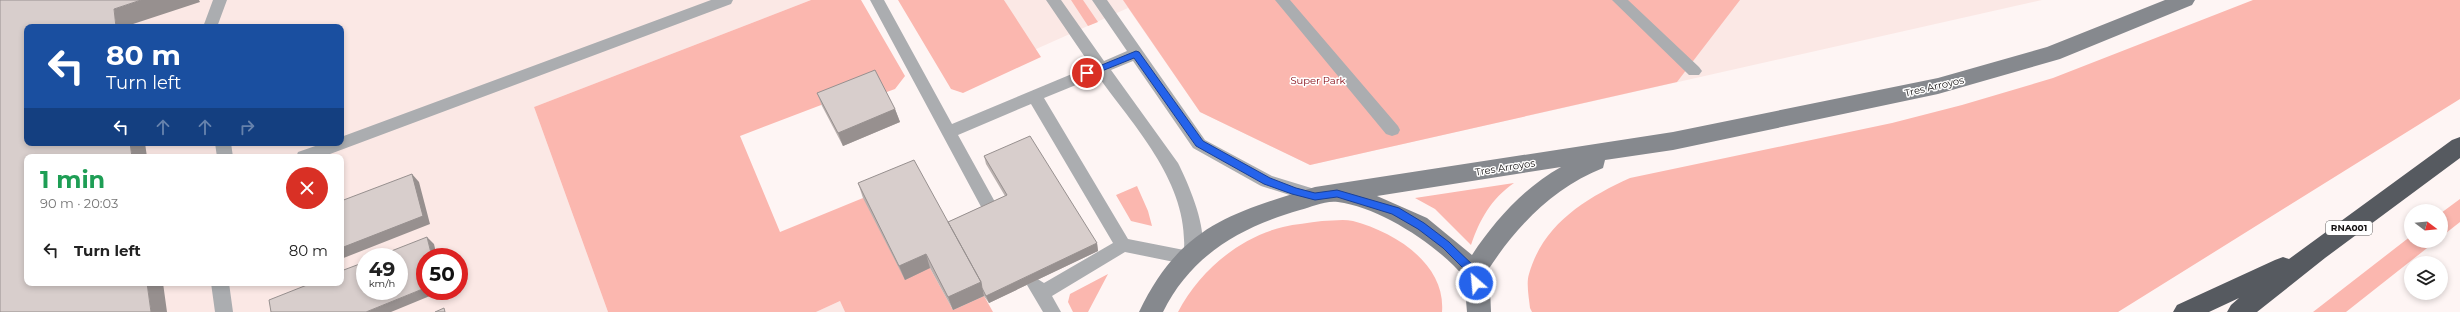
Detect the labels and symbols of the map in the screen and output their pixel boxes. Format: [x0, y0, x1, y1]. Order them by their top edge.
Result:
pin [1070, 56, 1104, 90]
street label: Tres Arroyos [1903, 73, 1965, 100]
park label: Super Park [1290, 74, 1346, 87]
street label: Tres Arroyos [1474, 156, 1536, 179]
north arrow [2404, 204, 2448, 248]
road number: RNA001 [2326, 221, 2372, 235]
speed limit sign: 50 [416, 248, 468, 300]
position arrow [1455, 262, 1497, 304]

